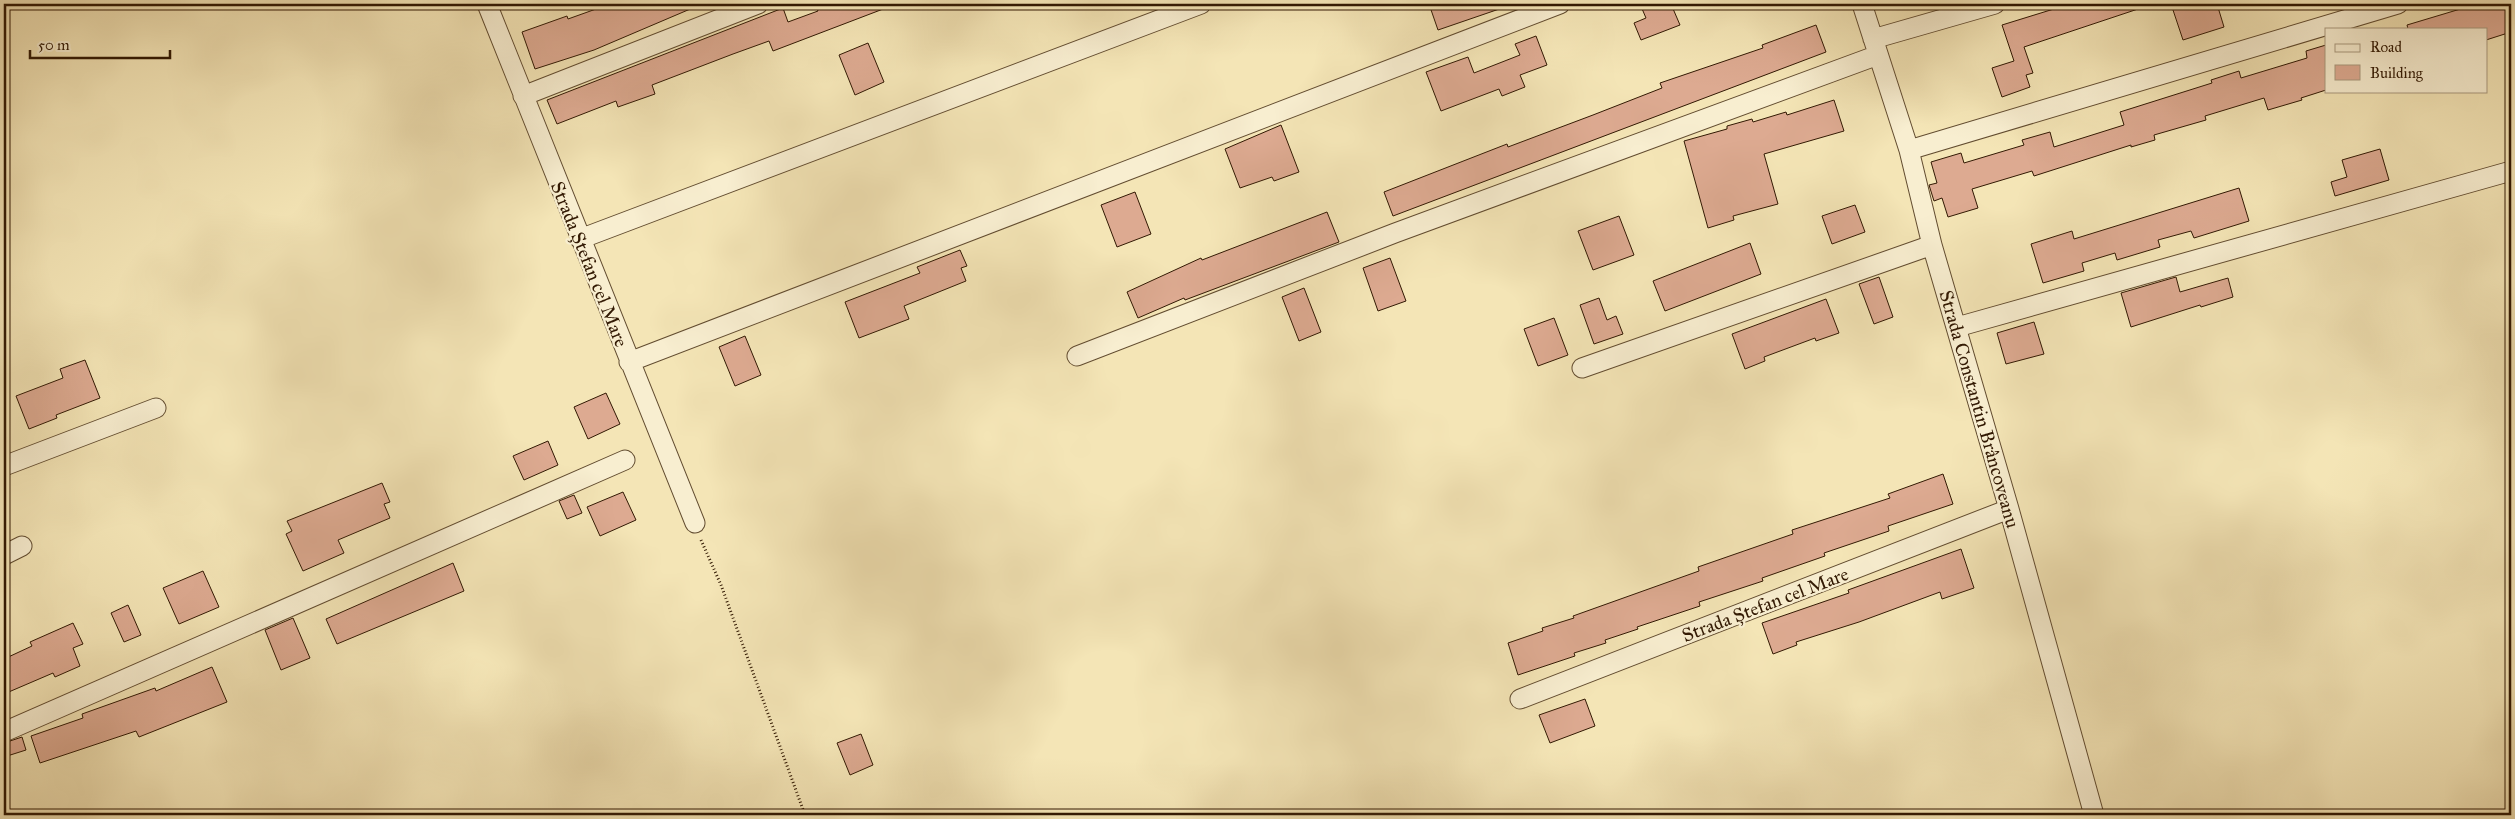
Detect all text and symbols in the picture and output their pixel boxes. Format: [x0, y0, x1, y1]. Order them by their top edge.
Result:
scale bar [30, 28, 170, 60]
legend [2325, 28, 2488, 92]
text: 50 m [38, 36, 70, 54]
text: Road [2370, 38, 2402, 56]
text: Building [2370, 64, 2424, 82]
street label: Strada Ștefan cel Mare [546, 178, 633, 350]
street label: Strada Constantin Brâncoveanu [1935, 288, 2025, 531]
street label: Strada Ștefan cel Mare [1679, 562, 1852, 647]

